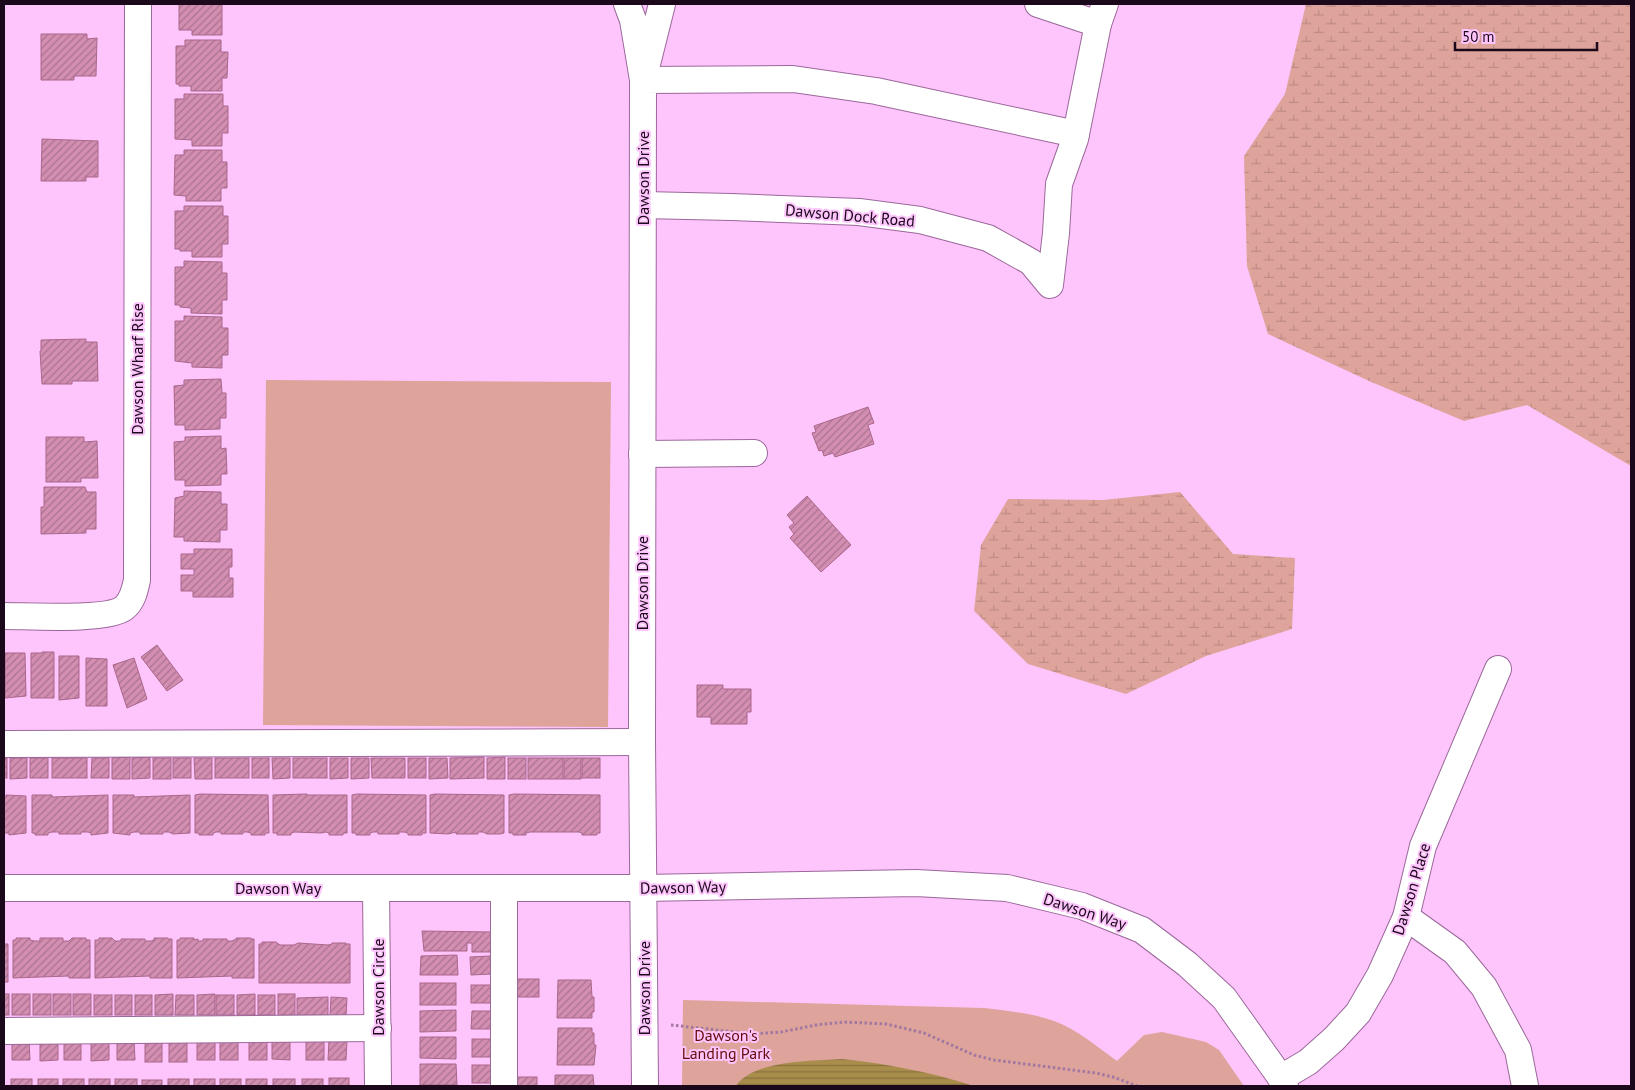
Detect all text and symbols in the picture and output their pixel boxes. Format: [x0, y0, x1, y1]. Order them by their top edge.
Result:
scale bar [1455, 20, 1598, 52]
text: 50 m [1462, 27, 1495, 46]
street label: Dawson Drive [633, 131, 653, 225]
street label: Dawson Dock Road [784, 199, 916, 231]
street label: Dawson Wharf Rise [127, 303, 147, 435]
street label: Dawson Drive [632, 536, 652, 630]
street label: Dawson Place [1388, 841, 1434, 937]
street label: Dawson Way [640, 876, 727, 898]
street label: Dawson Way [235, 878, 322, 898]
street label: Dawson Way [1041, 888, 1130, 934]
street label: Dawson Circle [368, 938, 388, 1036]
street label: Dawson Drive [634, 941, 654, 1035]
park label: Dawson's Landing Park [682, 1025, 771, 1063]

